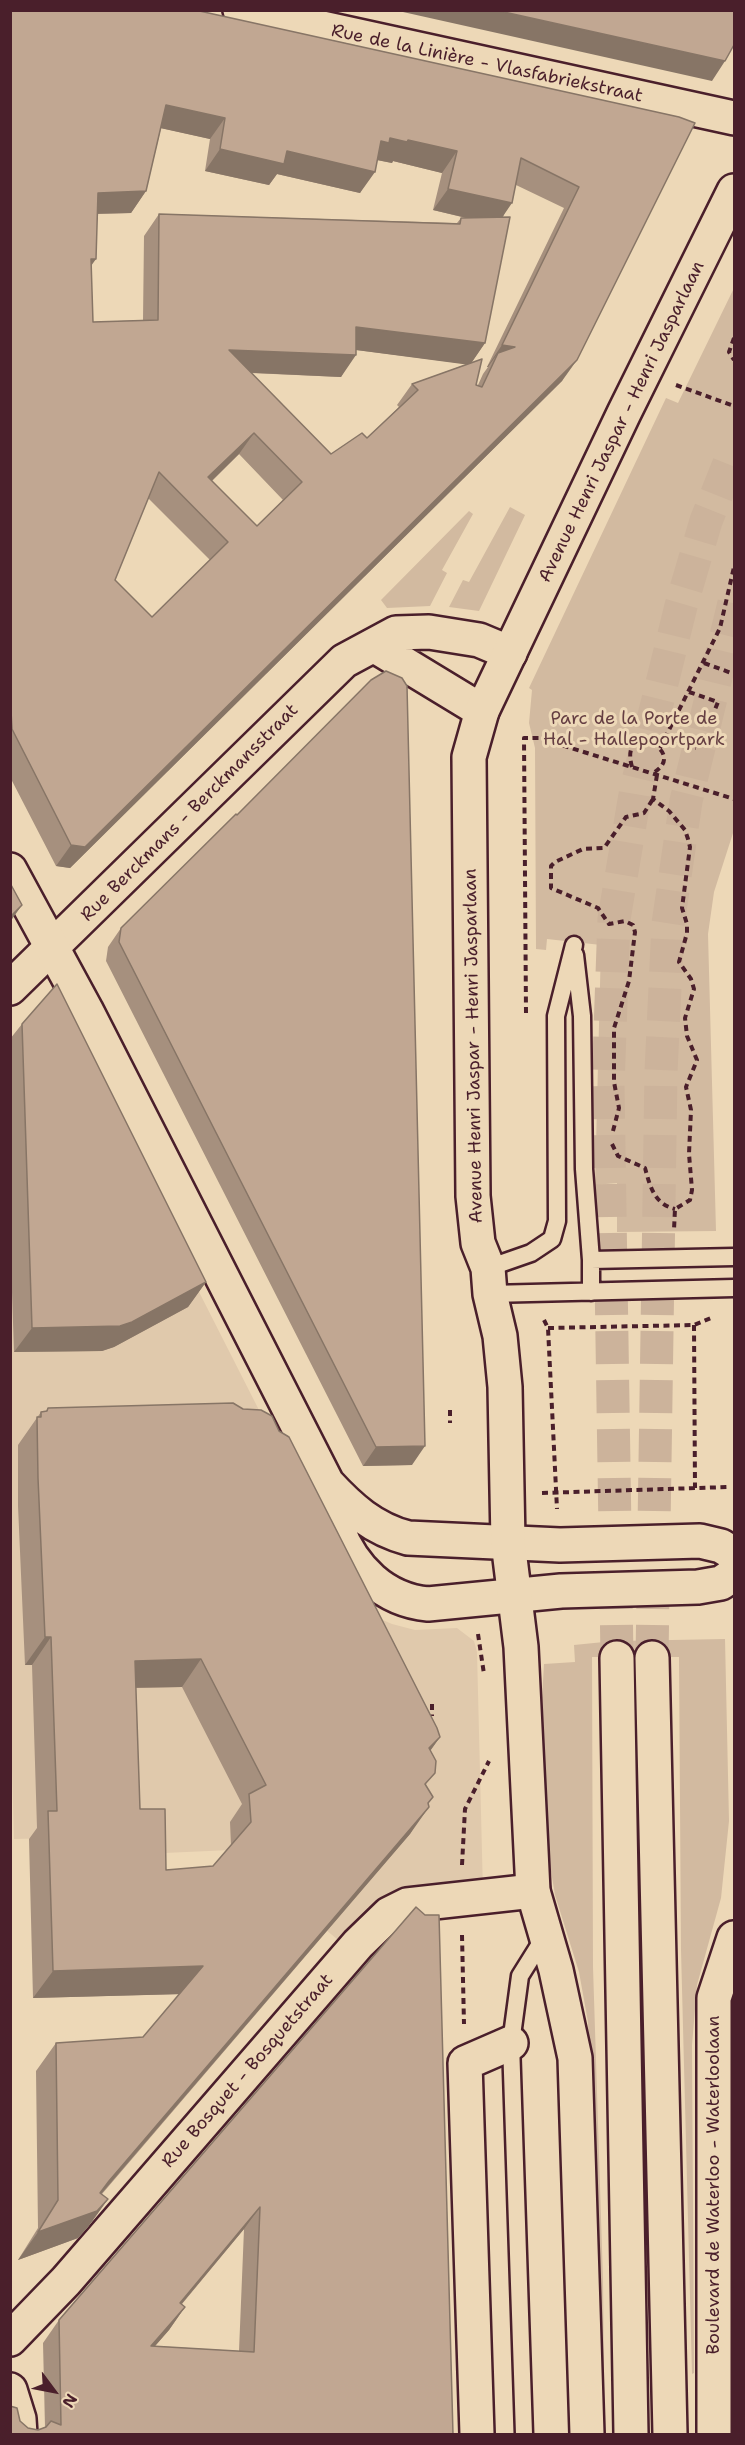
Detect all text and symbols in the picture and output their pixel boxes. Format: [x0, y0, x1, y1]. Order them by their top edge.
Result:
street label: Rue de la Linière - Vlasfabriekstraat [329, 20, 645, 108]
street label: Avenue Henri Jaspar - Henri Jasparlaan [535, 258, 709, 586]
street label: Rue Berckmans - Berckmansstraat [77, 700, 303, 926]
park label: Parc de la Porte de Hal - Hallepoortpark [543, 708, 725, 750]
street label: Avenue Henri Jaspar - Henri Jasparlaan [460, 868, 488, 1224]
street label: Rue Bosquet - Bosquetstraat [158, 1970, 338, 2172]
street label: Boulevard de Waterloo - Waterloolaan [703, 2015, 725, 2355]
north arrow [24, 2361, 84, 2421]
text: N [57, 2390, 82, 2412]

